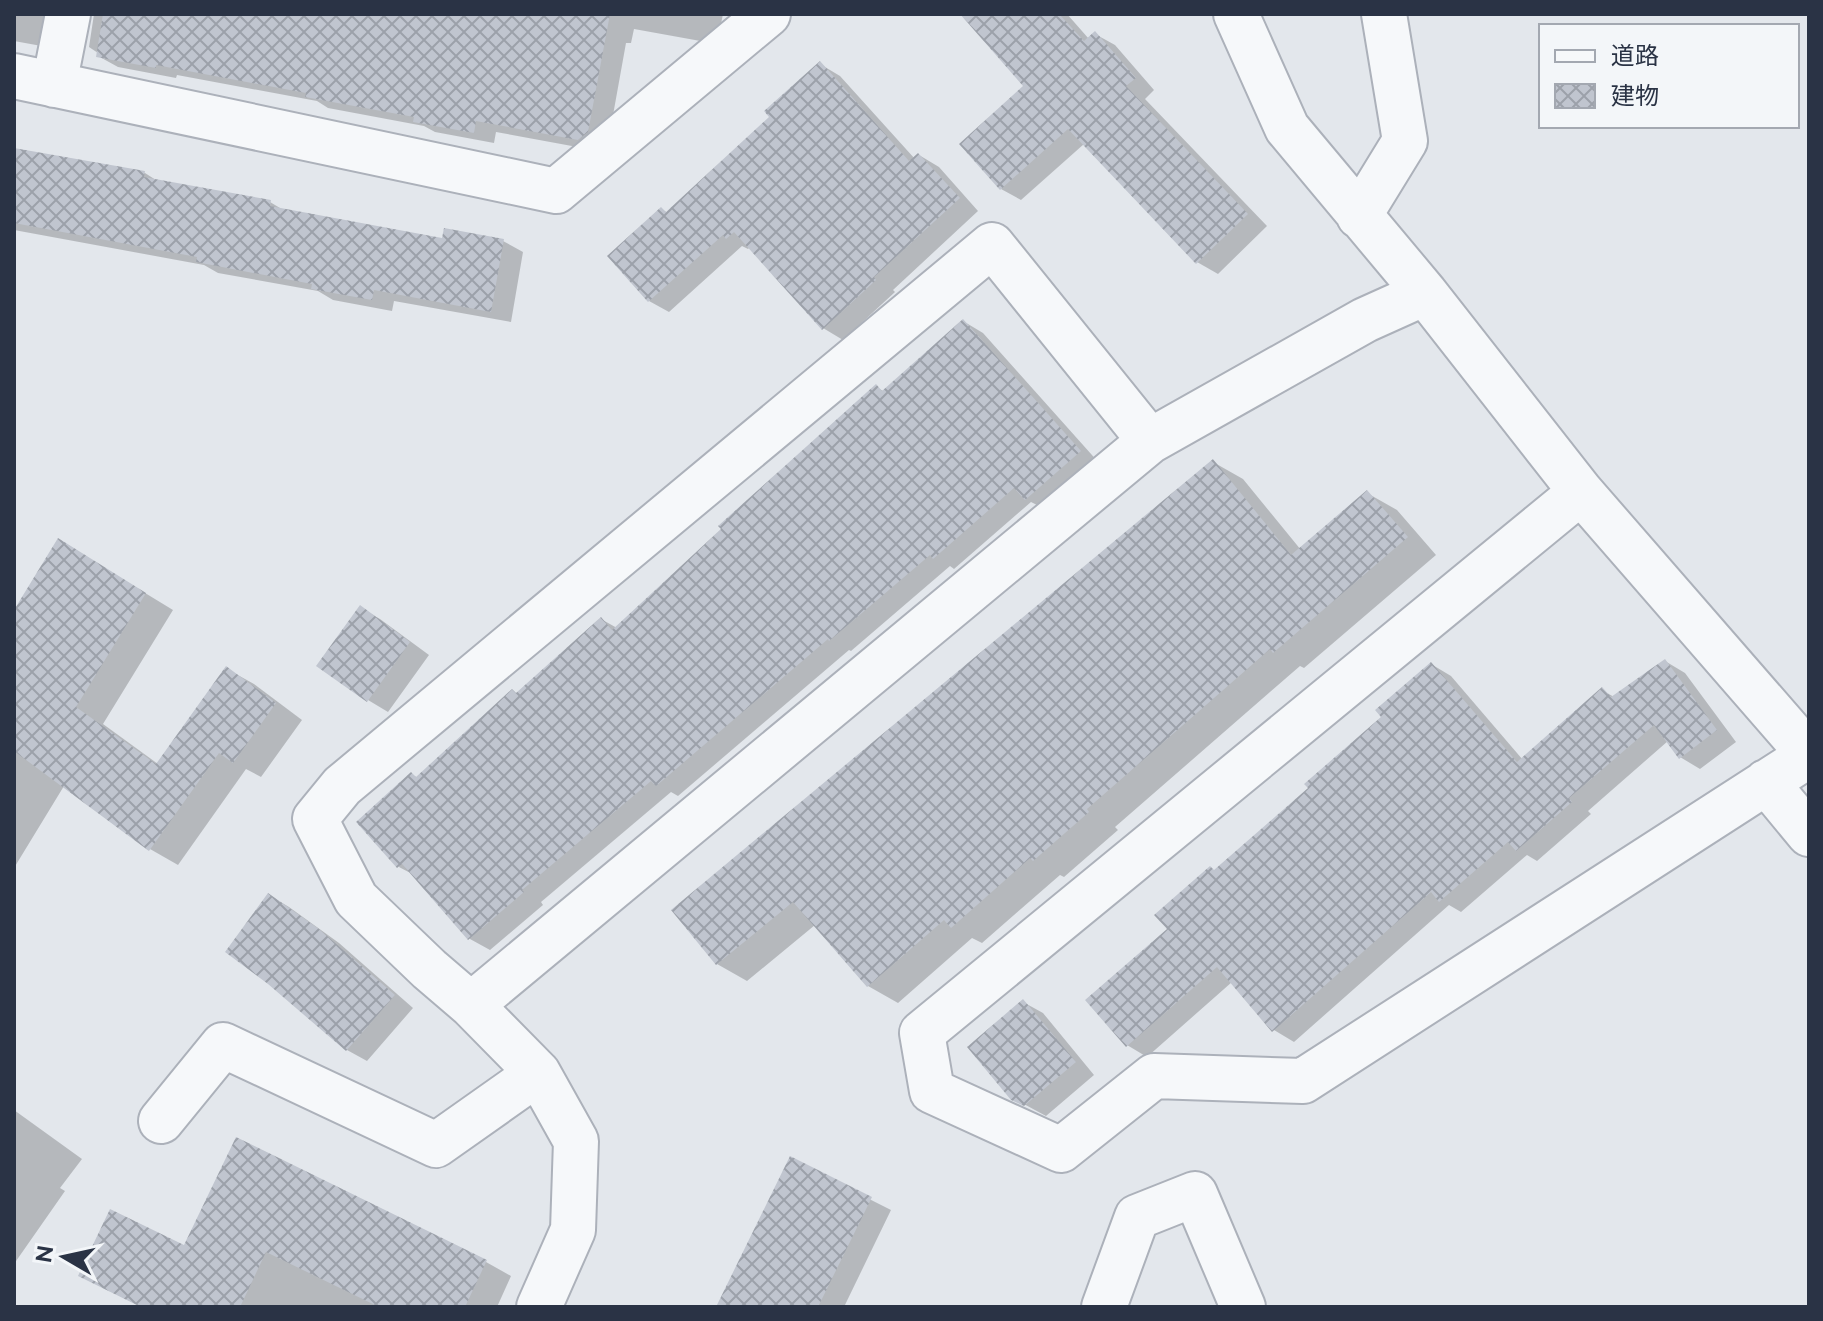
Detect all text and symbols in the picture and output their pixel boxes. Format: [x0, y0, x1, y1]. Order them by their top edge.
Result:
legend [1539, 24, 1799, 128]
text: 道路 [1611, 41, 1659, 70]
text: 建物 [1611, 81, 1659, 110]
north arrow [24, 1217, 104, 1297]
text: N [30, 1244, 58, 1264]

